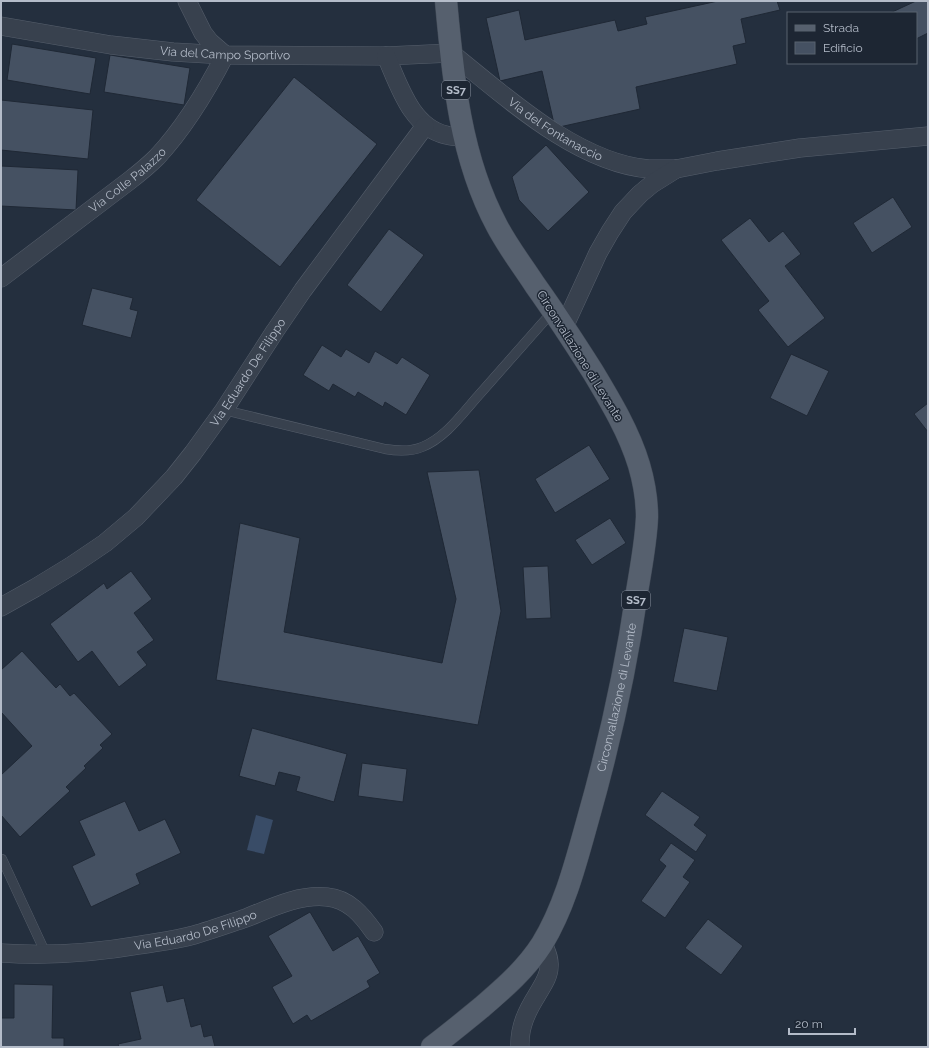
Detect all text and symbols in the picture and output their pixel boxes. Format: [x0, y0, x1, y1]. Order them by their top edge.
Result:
legend [787, 12, 917, 64]
text: Strada [823, 21, 859, 35]
text: Edificio [823, 41, 863, 55]
street label: Via del Campo Sportivo [159, 44, 290, 62]
road number: SS7 [442, 81, 470, 99]
street label: Via del Fontanaccio [505, 95, 605, 164]
street label: Via Colle Palazzo [86, 145, 169, 216]
street label: Circonvallazione di Levante [534, 288, 626, 424]
street label: Via Eduardo De Filippo [207, 316, 289, 429]
road number: SS7 [622, 591, 650, 609]
street label: Circonvallazione di Levante [594, 622, 639, 773]
street label: Via Eduardo De Filippo [133, 907, 259, 953]
scale bar [789, 1010, 855, 1036]
text: 20 m [795, 1017, 823, 1031]

